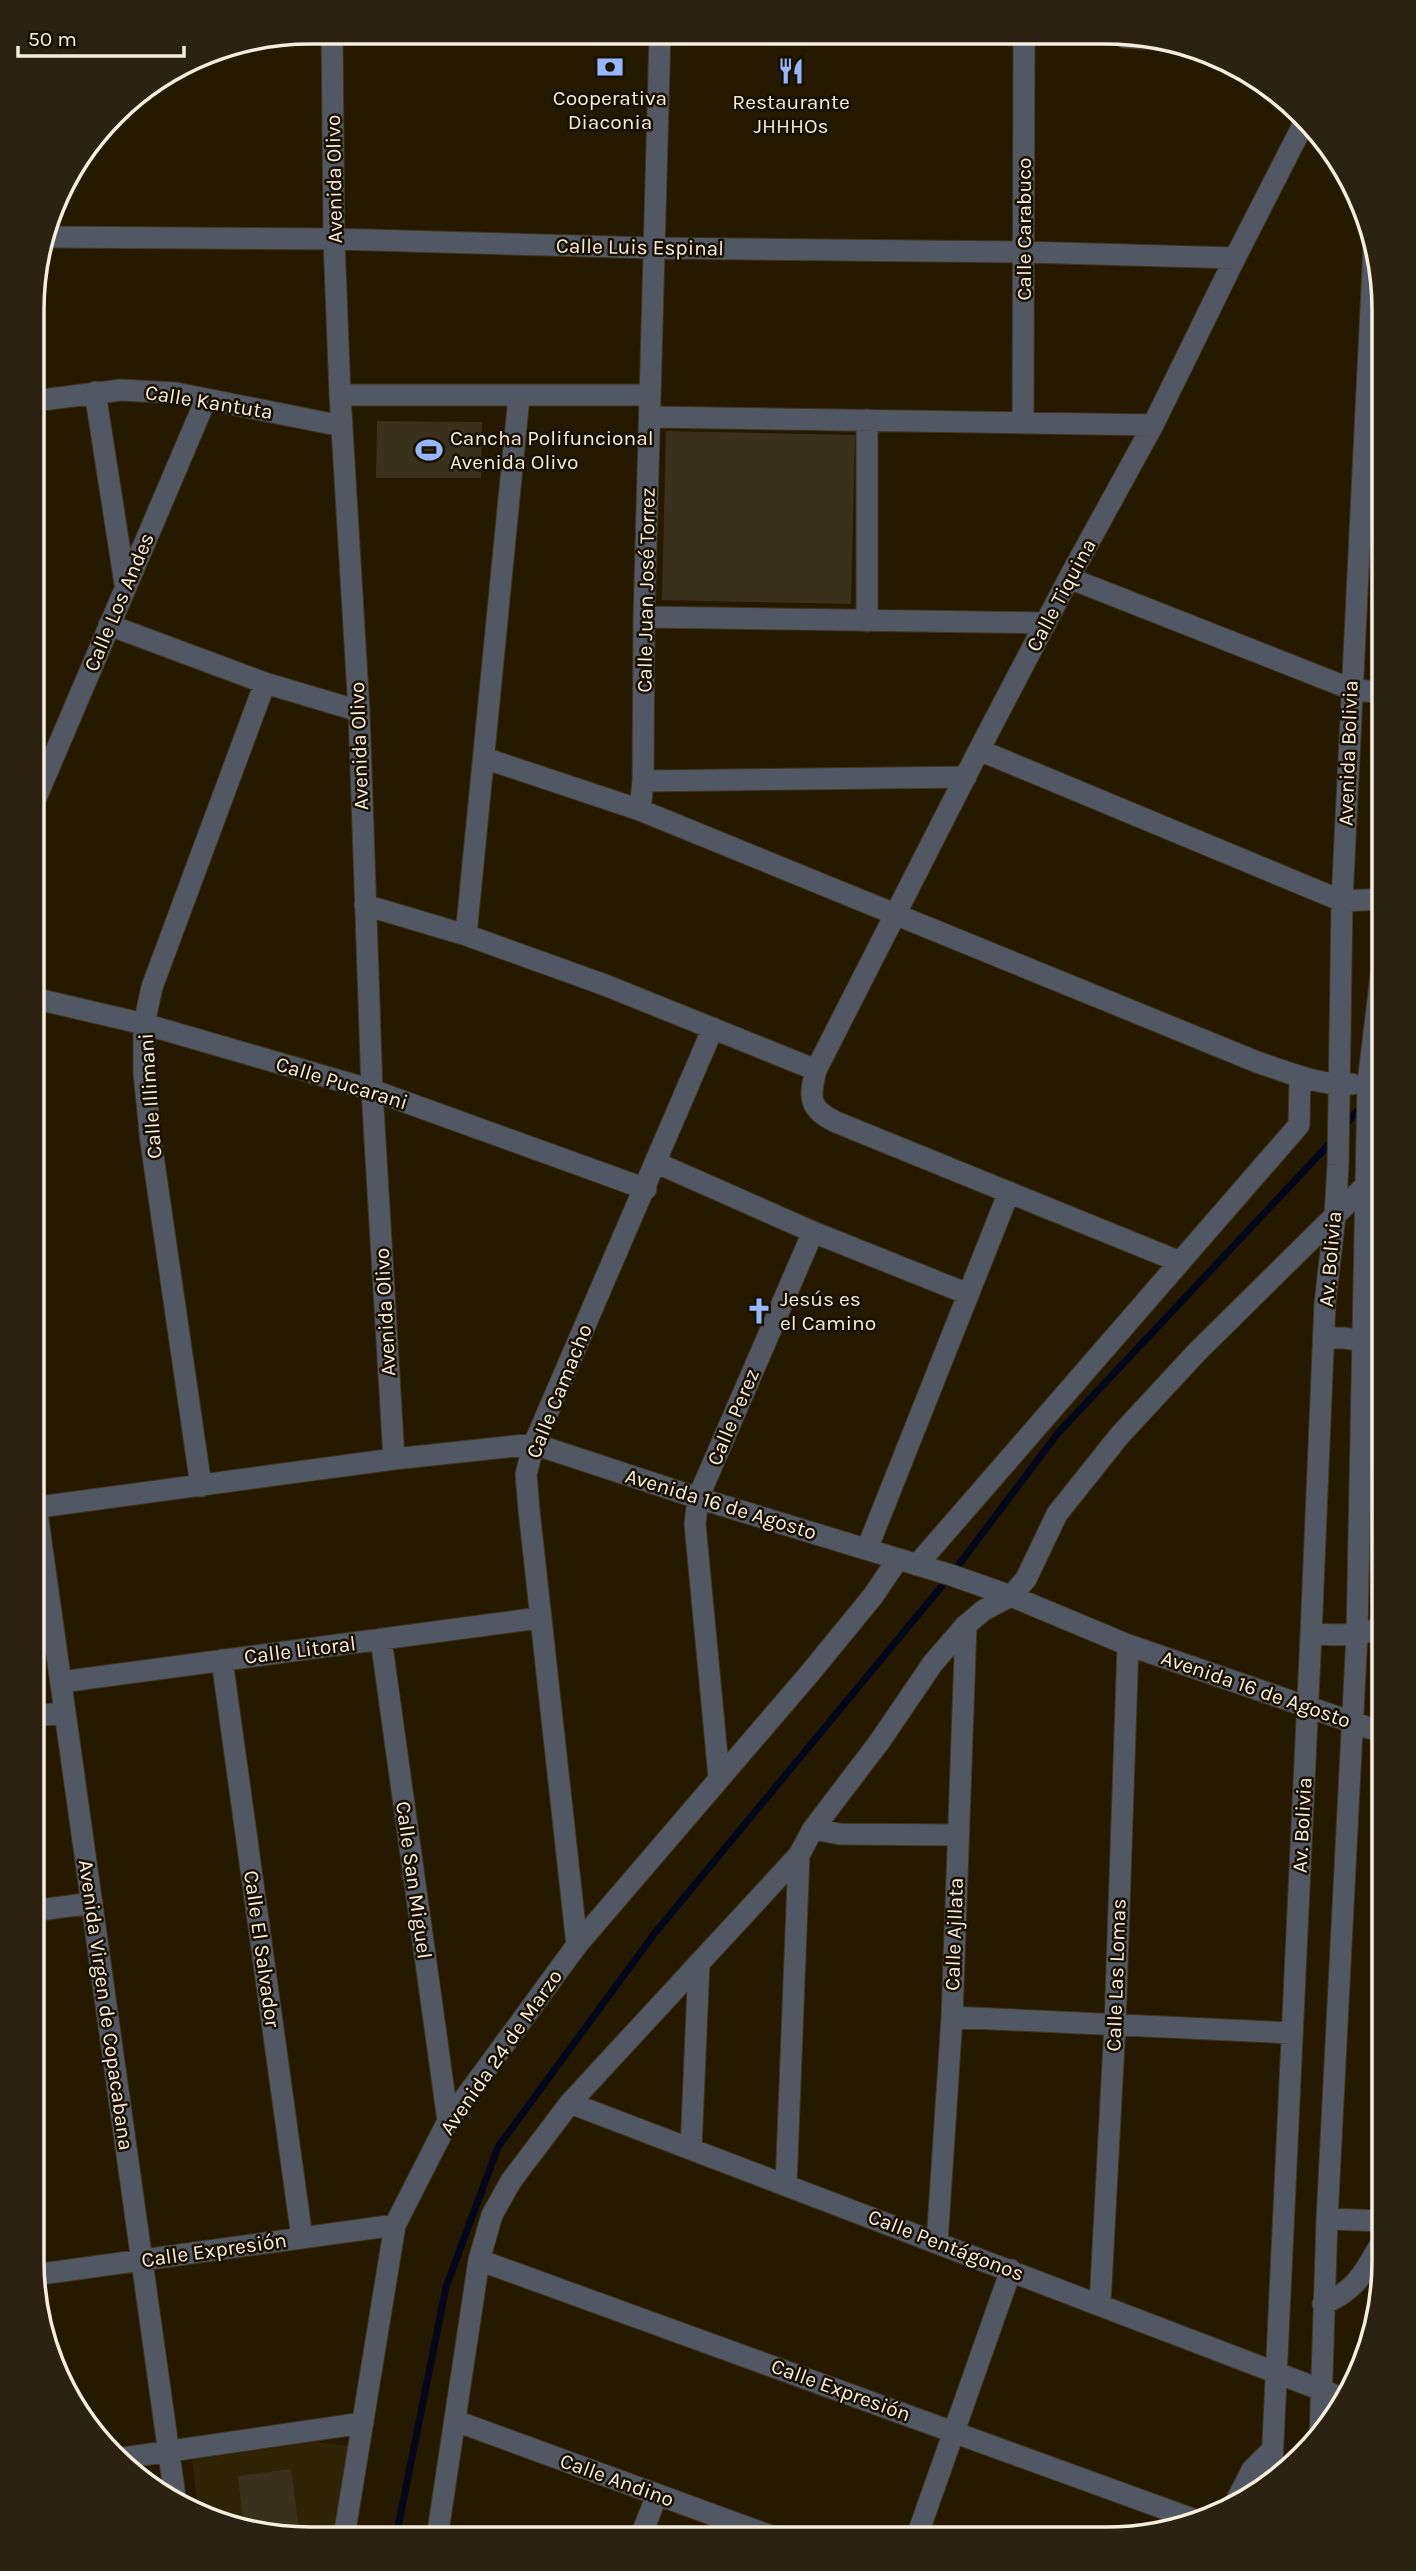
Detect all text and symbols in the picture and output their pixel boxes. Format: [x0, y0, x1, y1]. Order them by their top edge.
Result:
scale bar [18, 14, 184, 58]
text: 50 m [28, 27, 77, 51]
bank icon: Cooperativa Diaconia [595, 52, 625, 82]
restaurant icon: Restaurante JHHHOs [776, 56, 806, 86]
place label: Cooperativa Diaconia [553, 86, 667, 134]
place label: Restaurante JHHHOs [732, 90, 850, 138]
street label: Avenida Olivo [321, 115, 347, 243]
street label: Calle Carabuco [1012, 157, 1036, 301]
street label: Calle Luis Espinal [556, 234, 724, 260]
street label: Calle Kantuta [143, 380, 275, 424]
place label: Cancha Polifuncional Avenida Olivo [450, 426, 654, 474]
sports icon: Cancha Polifuncional Avenida Olivo [414, 435, 444, 465]
street label: Calle Juan José Torrez [632, 487, 660, 693]
street label: Calle Los Andes [79, 529, 159, 675]
street label: Calle Tiquina [1021, 535, 1101, 655]
street label: Avenida Bolivia [1333, 680, 1363, 826]
street label: Avenida Olivo [345, 681, 373, 811]
street label: Calle Illimani [134, 1032, 166, 1160]
street label: Calle Pucarani [273, 1052, 411, 1114]
street label: Av. Bolivia [1314, 1210, 1346, 1308]
street label: Avenida Olivo [370, 1247, 400, 1377]
place label: Jesús es el Camino [780, 1287, 876, 1335]
church icon: Jesús es el Camino [744, 1296, 774, 1326]
street label: Calle Camacho [521, 1320, 597, 1462]
street label: Calle Perez [702, 1365, 764, 1469]
street label: Avenida 16 de Agosto [622, 1463, 820, 1545]
street label: Calle Litoral [243, 1631, 357, 1669]
street label: Avenida 16 de Agosto [1158, 1645, 1354, 1733]
street label: Av. Bolivia [1288, 1776, 1316, 1874]
street label: Calle San Miguel [391, 1800, 437, 1960]
street label: Avenida Virgen de Copacabana [74, 1858, 138, 2152]
street label: Calle El Salvador [239, 1869, 285, 2029]
street label: Calle Ajllata [940, 1877, 968, 1991]
street label: Calle Las Lomas [1101, 1898, 1131, 2052]
street label: Avenida 24 de Marzo [435, 1965, 567, 2139]
street label: Calle Pentágonos [865, 2204, 1027, 2286]
street label: Calle Expresión [140, 2228, 288, 2272]
street label: Calle Expresión [768, 2354, 914, 2426]
street label: Calle Andino [557, 2448, 677, 2512]

